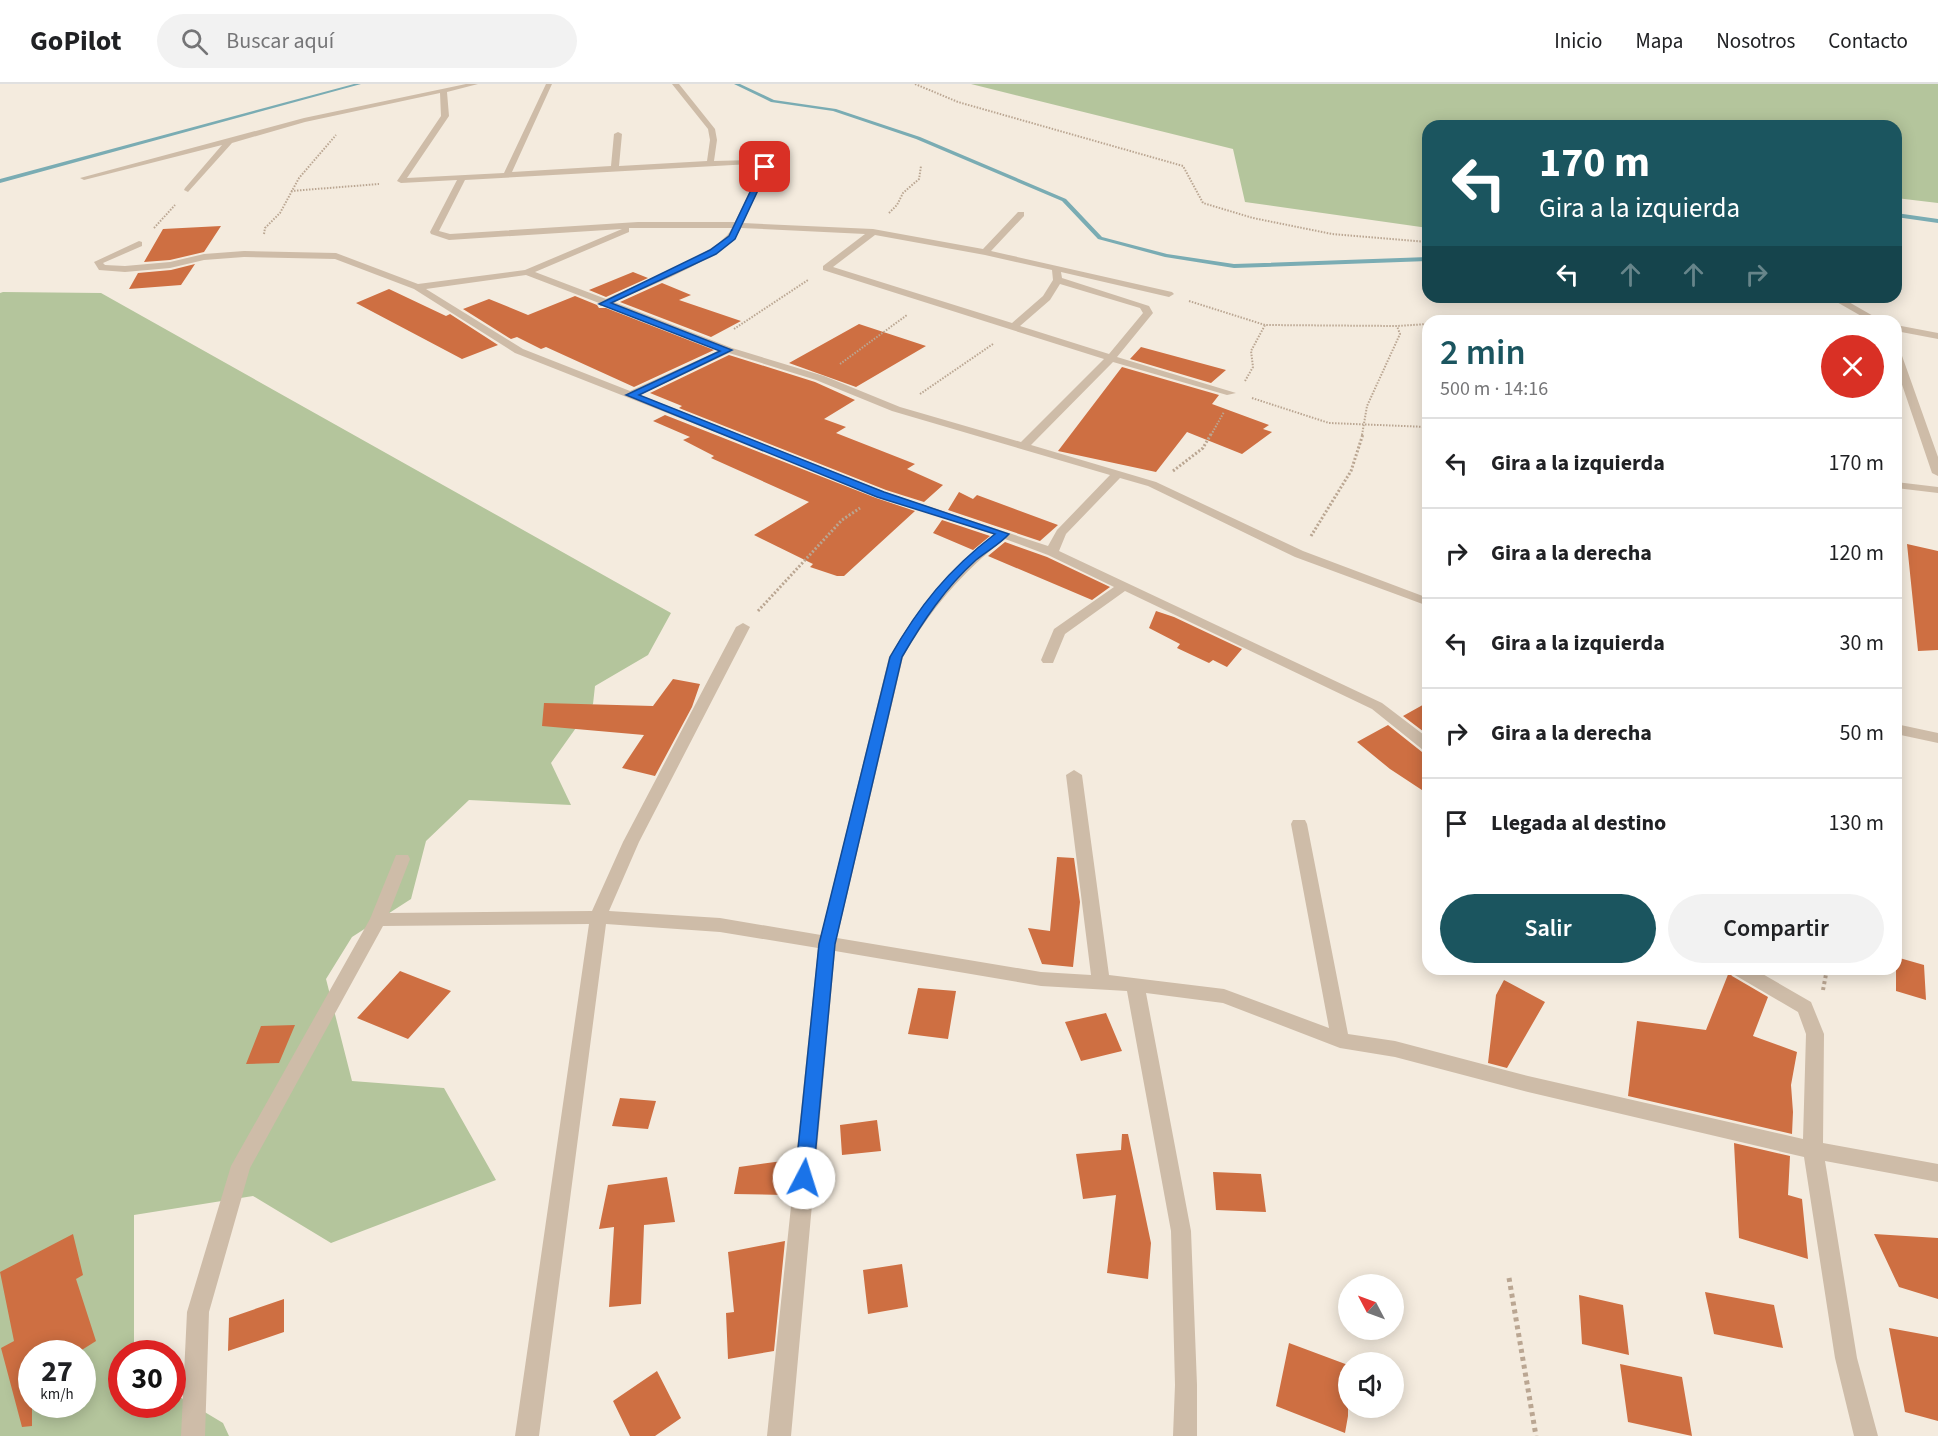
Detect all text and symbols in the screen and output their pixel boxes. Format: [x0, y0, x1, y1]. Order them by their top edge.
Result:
search box [157, 14, 577, 68]
text: GoPilot [30, 21, 121, 61]
icon: search [178, 25, 211, 58]
text: Buscar aquí [226, 25, 334, 57]
text: Inicio [1554, 26, 1602, 56]
text: Mapa [1635, 26, 1683, 56]
text: Nosotros [1716, 26, 1795, 56]
text: Contacto [1828, 26, 1908, 56]
text: 170 m [1539, 133, 1650, 193]
pin [739, 141, 790, 192]
icon: left [1440, 144, 1518, 222]
icon: arrive [748, 150, 781, 183]
text: Gira a la izquierda [1539, 189, 1740, 228]
icon: left [1551, 258, 1584, 291]
icon: ahead [1614, 258, 1647, 291]
icon: ahead [1677, 258, 1710, 291]
icon: right [1740, 258, 1773, 291]
text: 2 min [1440, 327, 1526, 378]
button: close [1821, 335, 1884, 398]
text: 500 m · 14:16 [1440, 375, 1548, 403]
icon: left [1440, 447, 1473, 480]
text: Gira a la izquierda [1491, 447, 1665, 479]
text: 170 m [1829, 447, 1884, 479]
icon: right [1440, 537, 1473, 570]
text: Gira a la derecha [1491, 537, 1652, 569]
text: 120 m [1829, 537, 1884, 569]
icon: left [1440, 627, 1473, 660]
text: Gira a la izquierda [1491, 627, 1665, 659]
text: 30 m [1839, 627, 1884, 659]
icon: right [1440, 717, 1473, 750]
text: Gira a la derecha [1491, 717, 1652, 749]
text: 50 m [1839, 717, 1884, 749]
icon: arrive [1440, 807, 1473, 840]
text: Llegada al destino [1491, 807, 1666, 839]
text: 130 m [1829, 807, 1884, 839]
button: Salir [1440, 894, 1656, 963]
button: Compartir [1668, 894, 1884, 963]
position arrow [772, 1146, 836, 1210]
north arrow [1338, 1274, 1404, 1340]
map controls [1338, 1274, 1404, 1418]
speed limit sign: 30 [108, 1340, 186, 1418]
text: 27 [41, 1350, 73, 1393]
button: sound [1338, 1352, 1404, 1418]
text: km/h [40, 1384, 74, 1405]

